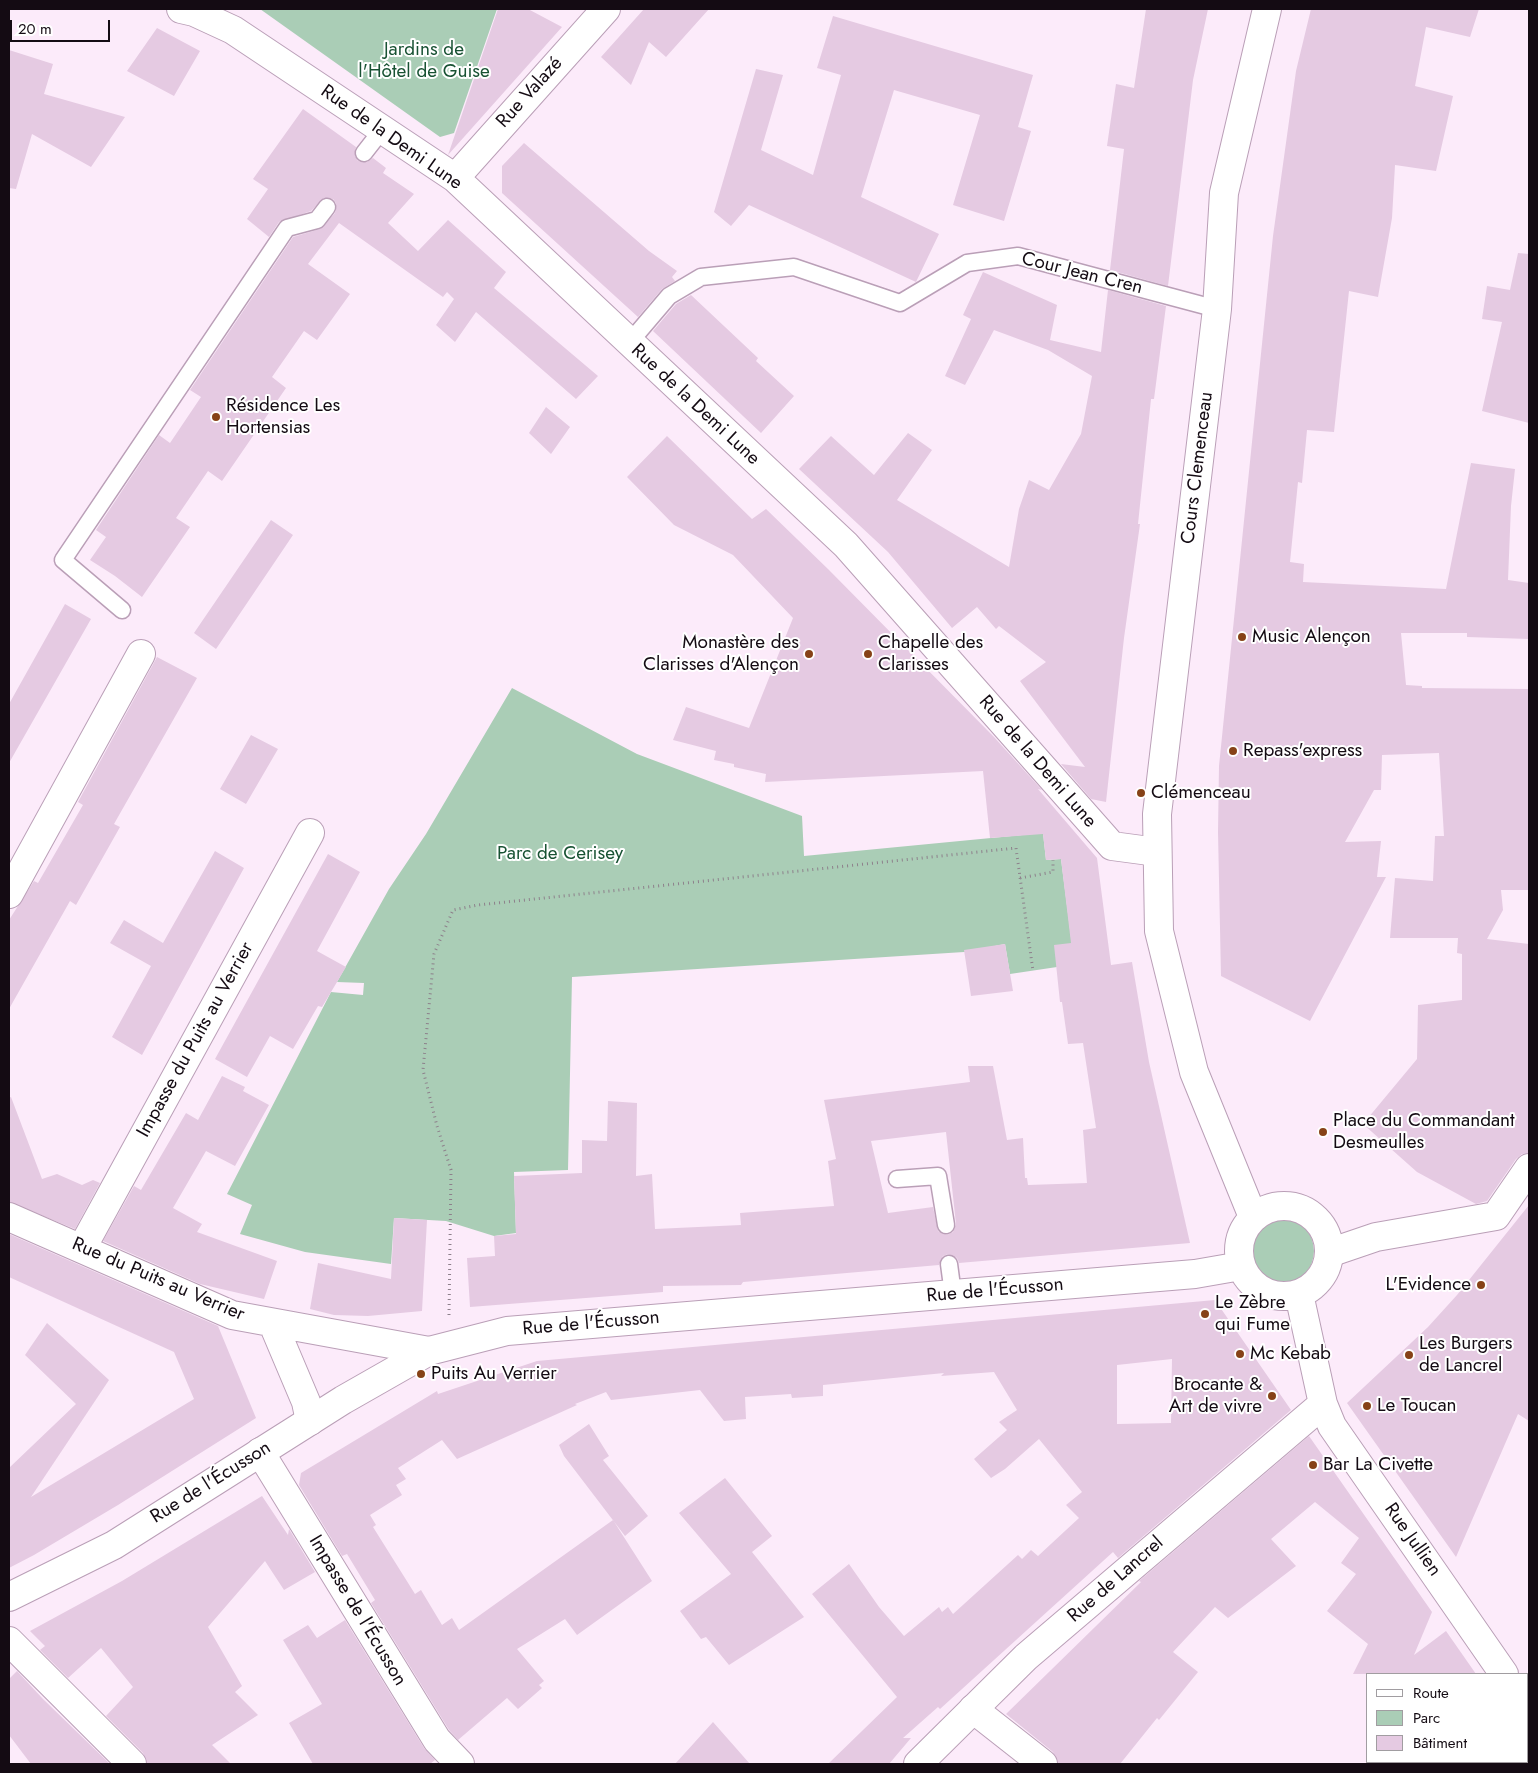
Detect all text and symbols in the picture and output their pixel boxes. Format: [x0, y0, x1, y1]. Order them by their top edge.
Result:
scale bar [12, 10, 112, 42]
text: 20 m [18, 18, 52, 40]
park label: Jardins de l'Hôtel de Guise [358, 39, 490, 83]
street label: Rue Valazé [492, 53, 568, 133]
street label: Rue de la Demi Lune [316, 81, 466, 195]
street label: Cour Jean Cren [1019, 248, 1145, 300]
street label: Rue de la Demi Lune [626, 339, 764, 471]
street label: Cours Clemenceau [1177, 391, 1219, 545]
place label: Résidence Les Hortensias [226, 395, 340, 439]
marker: Résidence Les Hortensias [210, 411, 222, 423]
place label: Music Alençon [1252, 626, 1371, 648]
marker: Music Alençon [1236, 631, 1248, 643]
place label: Monastère des Clarisses d'Alençon [643, 632, 799, 676]
place label: Chapelle des Clarisses [878, 632, 983, 676]
marker: Monastère des Clarisses d'Alençon [803, 648, 815, 660]
marker: Chapelle des Clarisses [862, 648, 874, 660]
street label: Rue de la Demi Lune [973, 691, 1101, 833]
place label: Repass'express [1243, 740, 1362, 762]
marker: Repass'express [1227, 745, 1239, 757]
place label: Clémenceau [1151, 782, 1251, 804]
marker: Clémenceau [1135, 787, 1147, 799]
park label: Parc de Cerisey [497, 843, 623, 865]
street label: Impasse du Puits au Verrier [133, 938, 259, 1142]
place label: Place du Commandant Desmeulles [1333, 1110, 1515, 1154]
marker: Place du Commandant Desmeulles [1317, 1126, 1329, 1138]
street label: Rue du Puits au Verrier [68, 1233, 248, 1327]
street label: Rue de l'Écusson [926, 1274, 1064, 1308]
place label: L'Evidence [1386, 1274, 1471, 1296]
marker: L'Evidence [1475, 1279, 1487, 1291]
place label: Le Zèbre qui Fume [1215, 1292, 1290, 1336]
street label: Rue de l'Écusson [522, 1307, 660, 1341]
marker: Le Zèbre qui Fume [1199, 1308, 1211, 1320]
place label: Les Burgers de Lancrel [1419, 1333, 1512, 1377]
place label: Mc Kebab [1250, 1343, 1331, 1365]
marker: Mc Kebab [1234, 1348, 1246, 1360]
marker: Les Burgers de Lancrel [1403, 1349, 1415, 1361]
place label: Puits Au Verrier [431, 1363, 557, 1385]
marker: Puits Au Verrier [415, 1368, 427, 1380]
place label: Brocante & Art de vivre [1169, 1374, 1262, 1418]
marker: Brocante & Art de vivre [1266, 1390, 1278, 1402]
place label: Le Toucan [1377, 1395, 1457, 1417]
marker: Le Toucan [1361, 1400, 1373, 1412]
street label: Rue de l'Écusson [147, 1437, 275, 1529]
place label: Bar La Civette [1323, 1454, 1433, 1476]
marker: Bar La Civette [1307, 1459, 1319, 1471]
street label: Rue Jullien [1379, 1499, 1445, 1581]
street label: Impasse de l'Écusson [303, 1532, 411, 1690]
street label: Rue de Lancrel [1063, 1532, 1169, 1628]
legend [1366, 1673, 1528, 1763]
text: Route [1413, 1682, 1449, 1704]
text: Parc [1413, 1707, 1440, 1729]
text: Bâtiment [1413, 1732, 1467, 1754]

